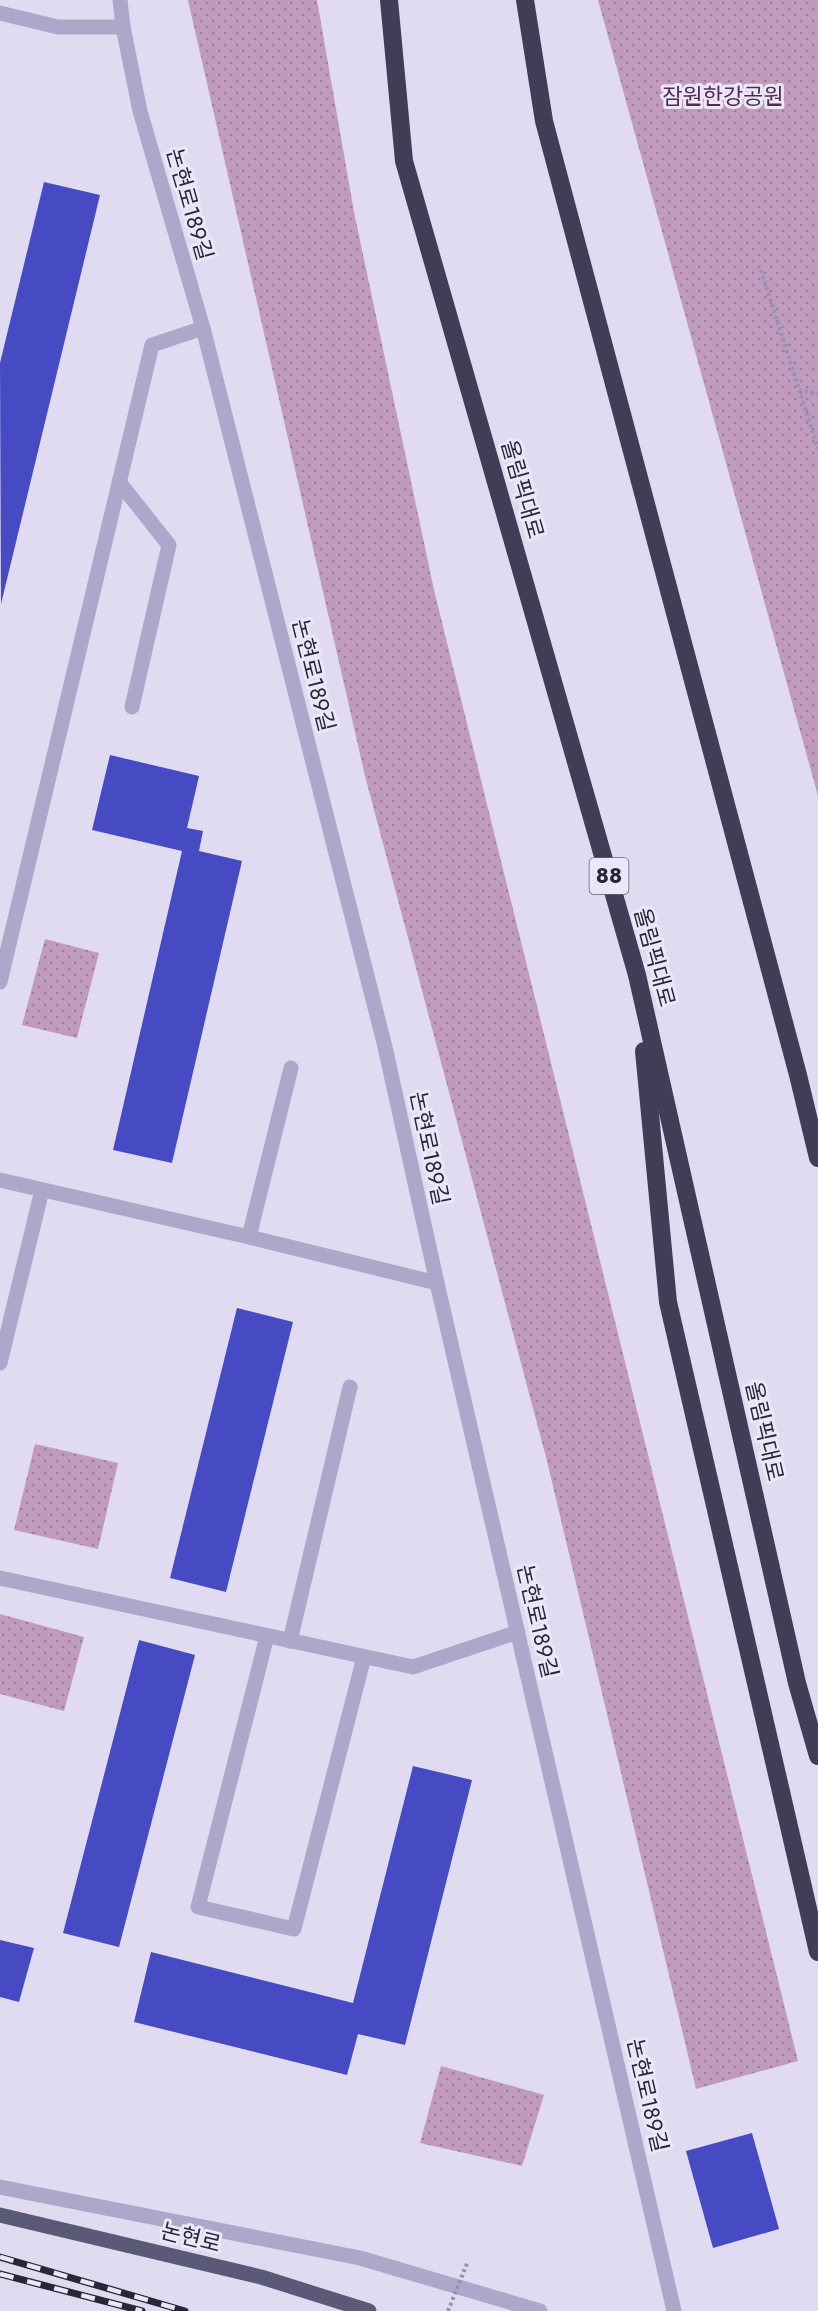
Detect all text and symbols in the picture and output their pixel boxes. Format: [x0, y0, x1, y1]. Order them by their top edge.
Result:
park label: 잠원한강공원 [662, 80, 784, 112]
street label: 논현로189길 [159, 144, 221, 264]
street label: 올림픽대로 [494, 436, 552, 542]
street label: 논현로189길 [284, 615, 344, 735]
road number: 88 [590, 858, 628, 894]
street label: 올림픽대로 [626, 904, 684, 1010]
street label: 논현로189길 [402, 1088, 458, 1208]
street label: 올림픽대로 [738, 1378, 792, 1484]
street label: 논현로189길 [509, 1561, 567, 1681]
street label: 논현로189길 [619, 2035, 677, 2155]
street label: 논현로 [158, 2214, 224, 2260]

